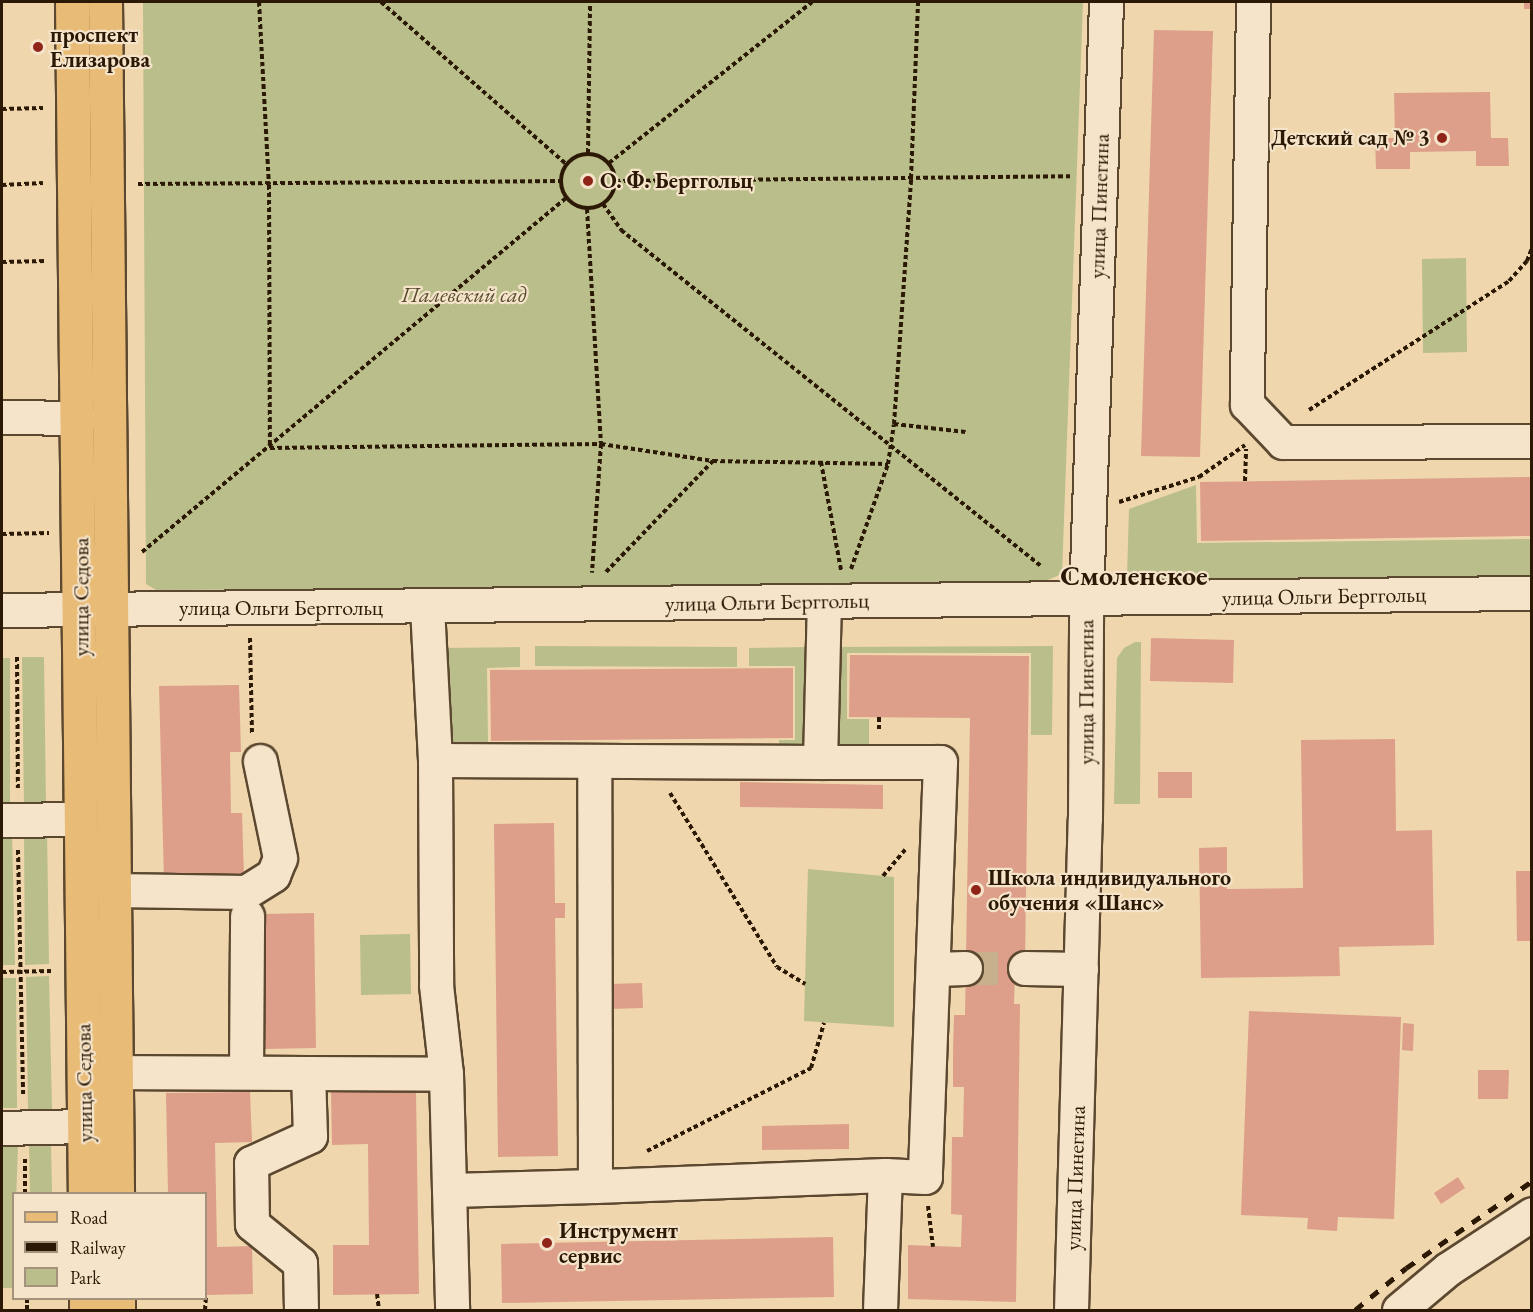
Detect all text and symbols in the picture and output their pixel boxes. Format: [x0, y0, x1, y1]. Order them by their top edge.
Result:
place label: проспект Елизарова [50, 21, 150, 72]
marker: проспект Елизарова [31, 40, 45, 54]
place label: Детский сад № 3 [1271, 125, 1430, 151]
marker: Детский сад № 3 [1435, 131, 1449, 145]
street label: улица Пинегина [1083, 133, 1115, 279]
place label: О. Ф. Берггольц [600, 168, 753, 194]
marker: О. Ф. Берггольц [581, 174, 595, 188]
park label: Палевский сад [401, 282, 527, 308]
street label: улица Седова [68, 538, 94, 656]
district label: Смоленское [1060, 558, 1208, 592]
street label: улица Ольги Берггольц [1222, 581, 1426, 611]
street label: улица Ольги Берггольц [665, 587, 869, 617]
street label: улица Ольги Берггольц [179, 595, 383, 621]
street label: улица Пинегина [1073, 619, 1099, 765]
place label: Школа индивидуального обучения «Шанс» [988, 864, 1231, 915]
marker: Школа индивидуального обучения «Шанс» [969, 883, 983, 897]
street label: улица Седова [70, 1023, 98, 1143]
street label: улица Пинегина [1059, 1105, 1091, 1251]
legend [12, 1192, 207, 1300]
text: Road [70, 1206, 108, 1229]
place label: Инструмент сервис [559, 1217, 678, 1268]
text: Railway [70, 1236, 126, 1259]
marker: Инструмент сервис [540, 1236, 554, 1250]
text: Park [70, 1266, 101, 1289]

